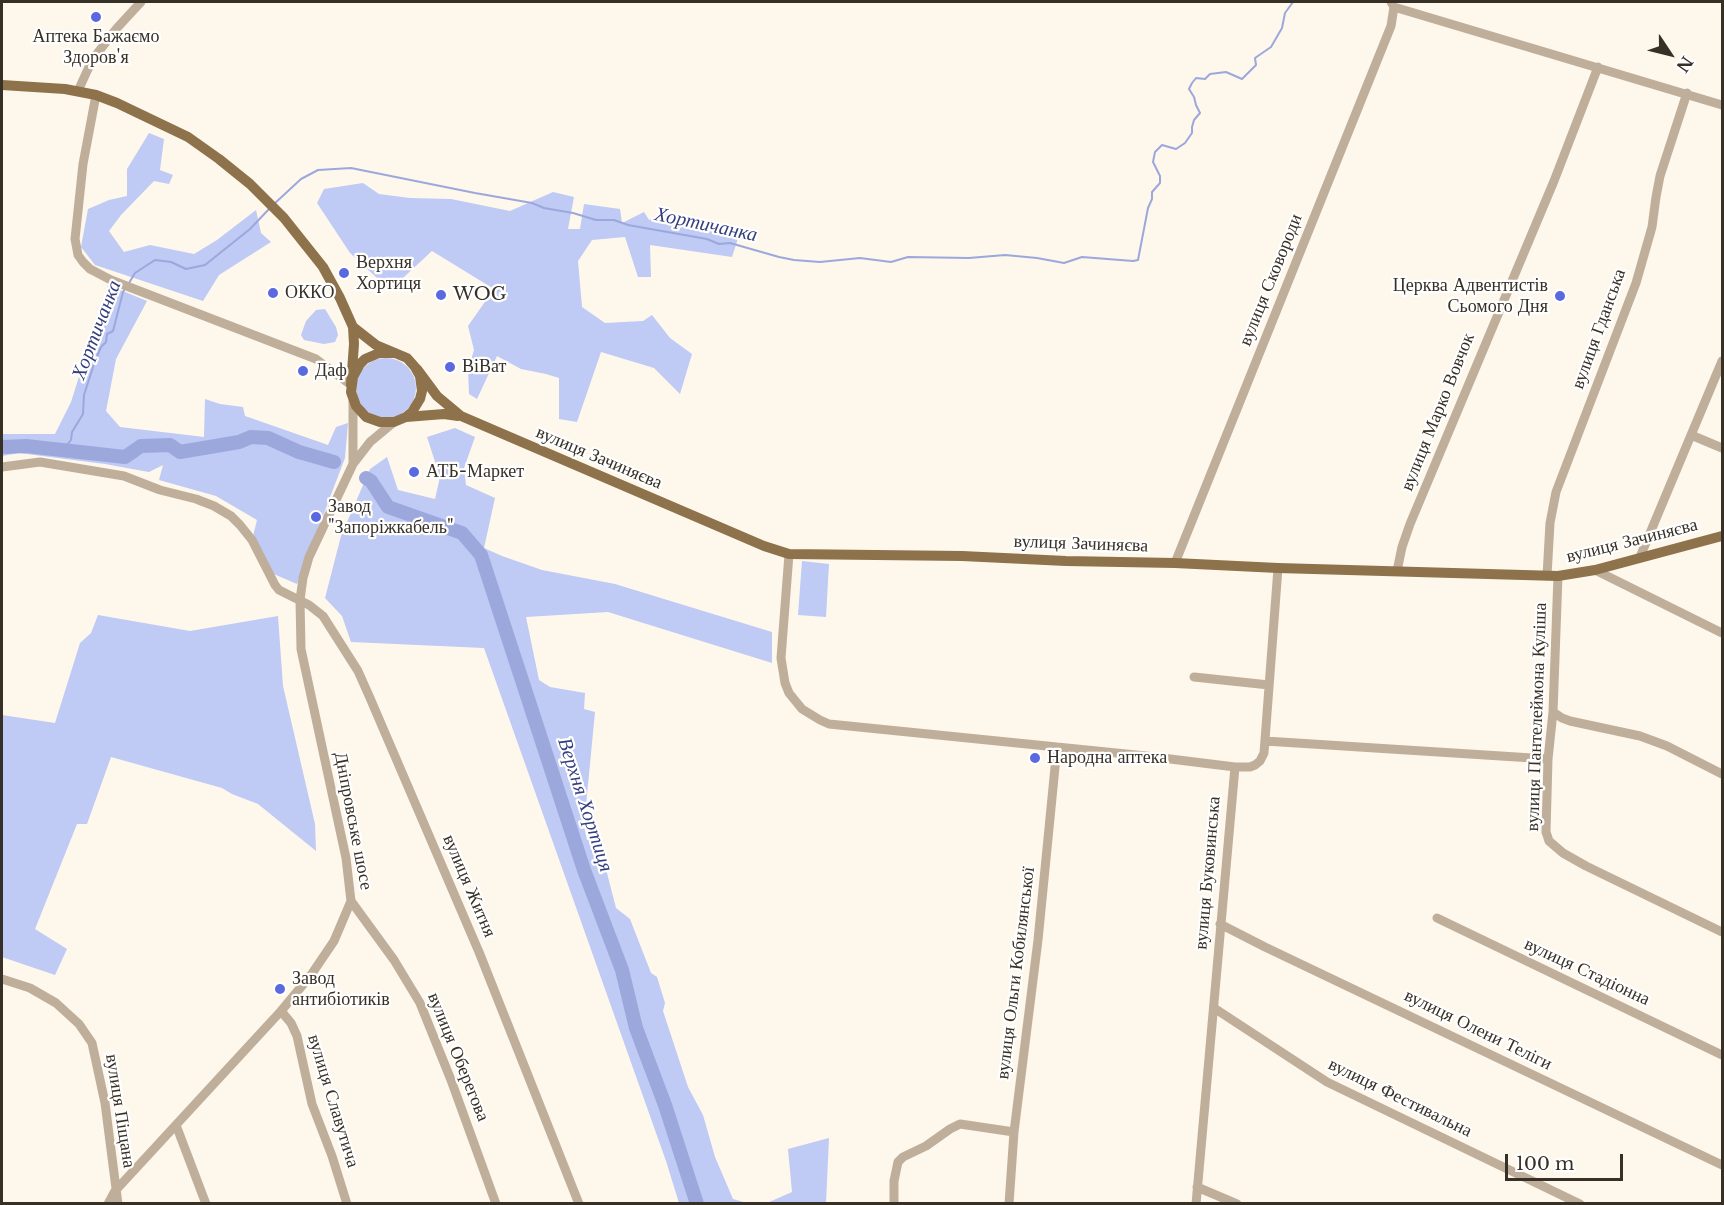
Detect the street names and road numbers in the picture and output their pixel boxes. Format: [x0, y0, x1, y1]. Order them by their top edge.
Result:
street label: вулиця Сковороди [1235, 211, 1307, 349]
street label: вулиця Гданська [1567, 266, 1631, 392]
street label: вулиця Марко Вовчок [1396, 330, 1480, 494]
street label: вулиця Зачиняєва [533, 422, 665, 494]
street label: вулиця Зачиняєва [1564, 514, 1700, 568]
street label: вулиця Зачиняєва [1013, 531, 1149, 557]
street label: вулиця Пантелеймона Куліша [1522, 602, 1552, 832]
street label: Дніпровське шосе [329, 750, 377, 892]
street label: вулиця Буковинська [1191, 795, 1225, 951]
street label: вулиця Житня [438, 831, 500, 941]
street label: вулиця Ольги Кобилянської [992, 865, 1040, 1081]
street label: вулиця Стадіонна [1521, 933, 1653, 1011]
street label: вулиця Олени Теліги [1401, 985, 1555, 1075]
street label: вулиця Оберегова [422, 990, 494, 1124]
street label: вулиця Славутича [302, 1032, 364, 1170]
street label: вулиця Піщана [100, 1052, 140, 1170]
street label: вулиця Фестивальна [1325, 1054, 1475, 1142]

